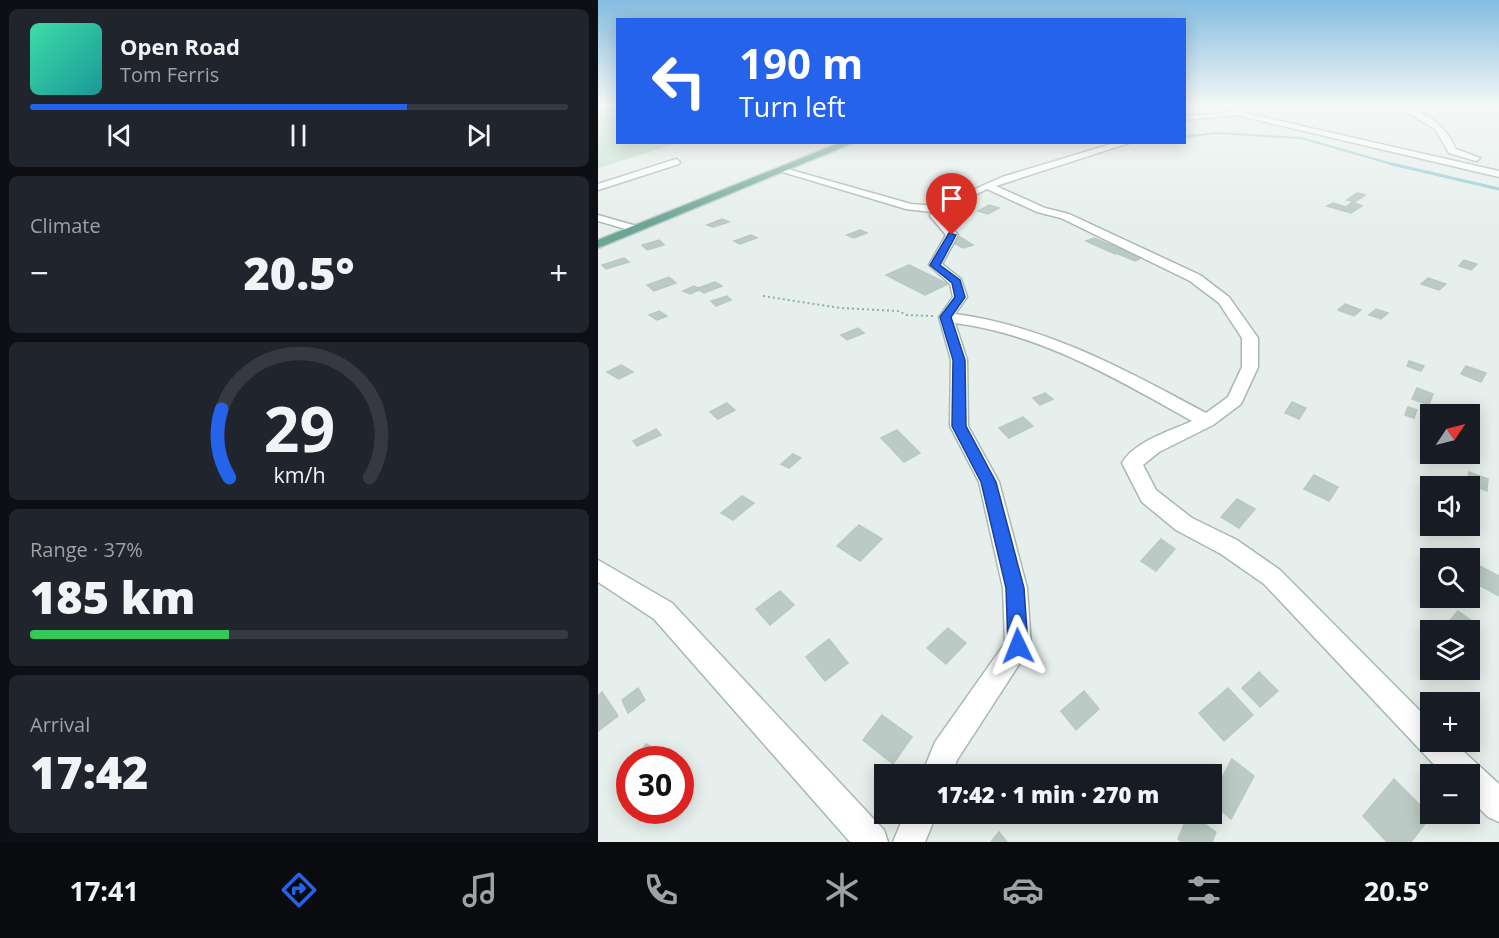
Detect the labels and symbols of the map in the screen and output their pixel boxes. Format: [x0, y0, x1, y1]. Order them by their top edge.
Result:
pin [926, 173, 977, 235]
north arrow [1420, 404, 1480, 464]
position arrow [986, 614, 1050, 678]
speed limit sign: 30 [616, 746, 694, 824]

